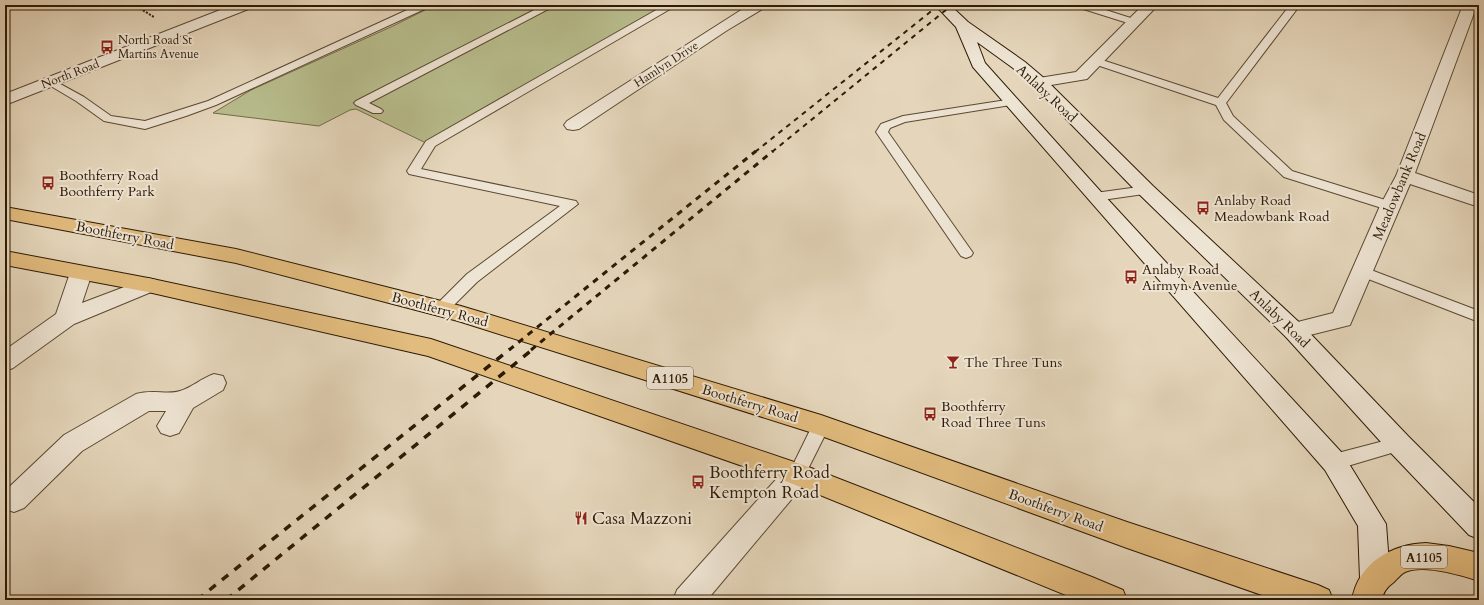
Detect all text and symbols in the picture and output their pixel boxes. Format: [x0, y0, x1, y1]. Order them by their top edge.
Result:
place label: North Road St Martins Avenue [118, 32, 199, 62]
street label: Hamlyn Drive [631, 37, 701, 91]
bus stop icon: North Road St Martins Avenue [99, 39, 115, 55]
street label: North Road [39, 55, 102, 92]
street label: Anlaby Road [1012, 60, 1082, 127]
street label: Meadowbank Road [1368, 129, 1431, 243]
place label: Boothferry Road Boothferry Park [59, 166, 159, 201]
bus stop icon: Boothferry Road Boothferry Park [40, 175, 56, 191]
place label: Anlaby Road Meadowbank Road [1214, 191, 1330, 226]
bus stop icon: Anlaby Road Meadowbank Road [1195, 200, 1211, 216]
street label: Boothferry Road [74, 217, 176, 254]
place label: Anlaby Road Airmyn Avenue [1142, 260, 1237, 295]
bus stop icon: Anlaby Road Airmyn Avenue [1123, 269, 1139, 285]
street label: Anlaby Road [1245, 285, 1314, 352]
street label: Boothferry Road [389, 287, 491, 332]
place label: The Three Tuns [964, 353, 1063, 372]
bar icon: The Three Tuns [945, 354, 961, 370]
road number: A1105 [647, 367, 693, 389]
street label: Boothferry Road [699, 380, 801, 427]
place label: Boothferry Road Three Tuns [941, 397, 1046, 432]
bus stop icon: Boothferry Road Three Tuns [922, 406, 938, 422]
place label: Boothferry Road Kempton Road [709, 461, 830, 504]
bus stop icon: Boothferry Road Kempton Road [690, 474, 706, 490]
street label: Boothferry Road [1006, 485, 1106, 537]
place label: Casa Mazzoni [592, 507, 692, 530]
restaurant icon: Casa Mazzoni [573, 510, 589, 526]
road number: A1105 [1401, 546, 1447, 568]

